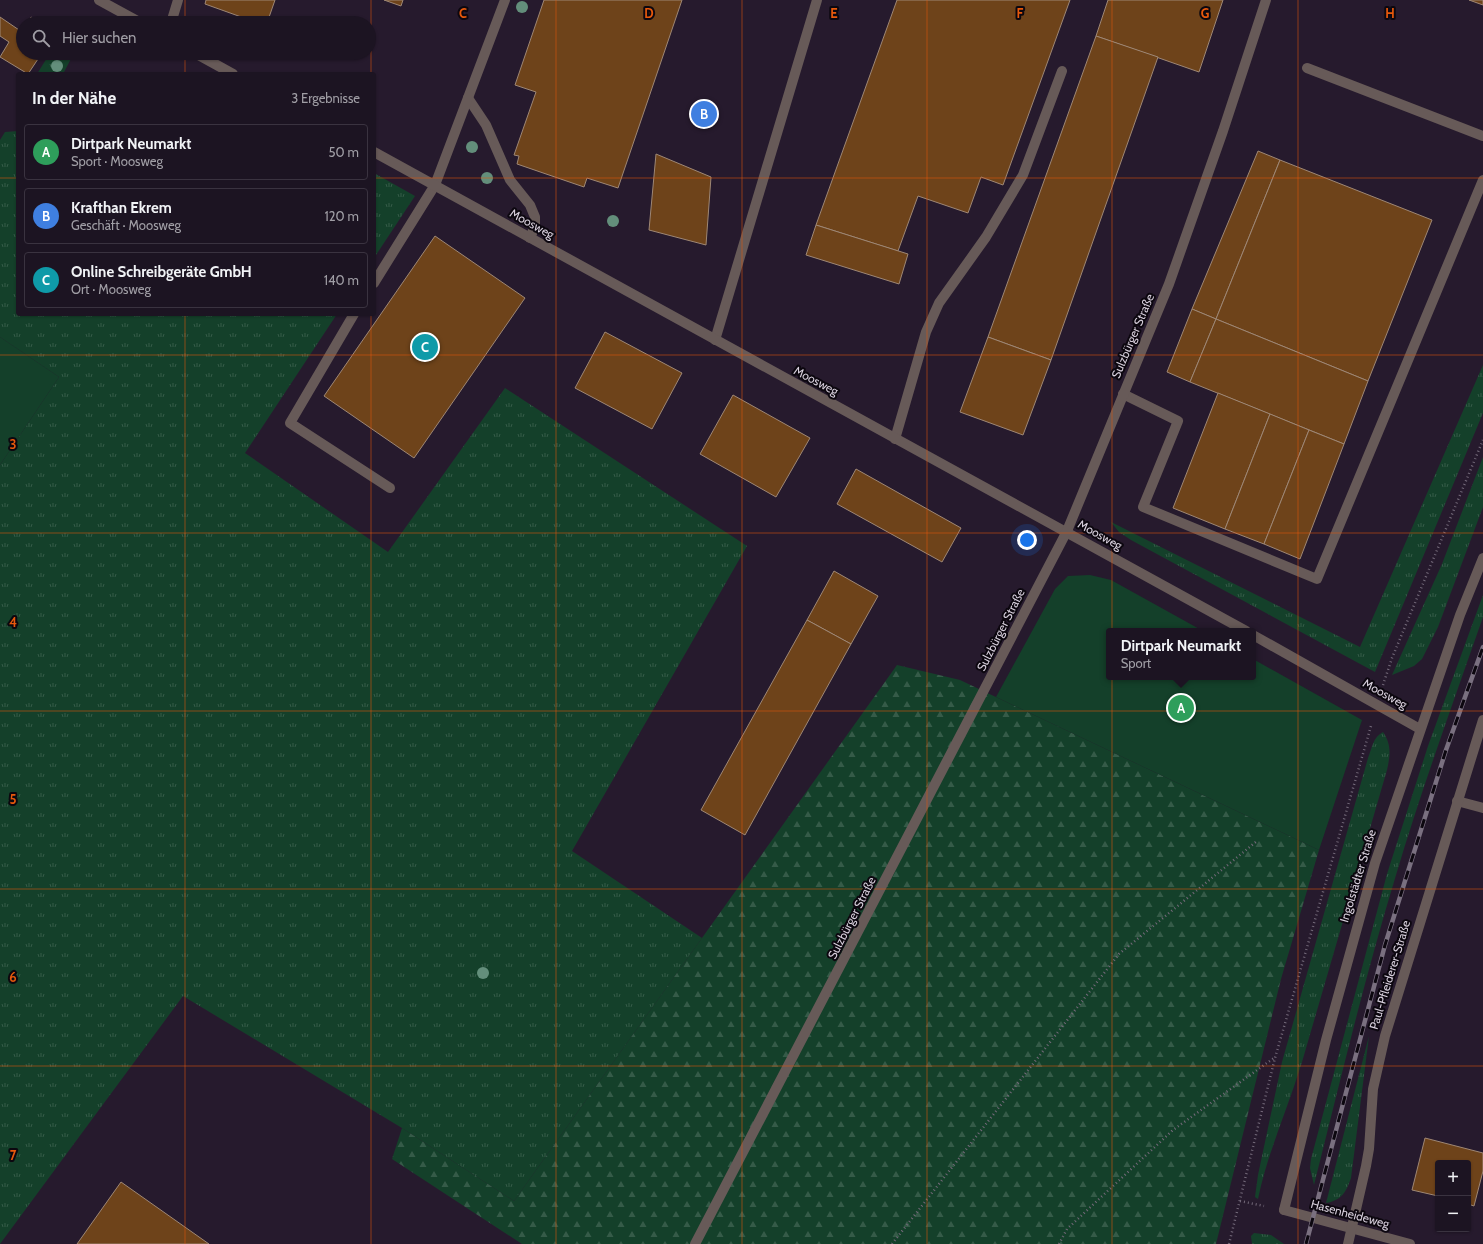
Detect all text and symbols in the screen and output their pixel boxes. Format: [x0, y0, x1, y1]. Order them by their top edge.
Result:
text: C [459, 5, 467, 21]
text: D [644, 5, 654, 21]
text: E [830, 5, 838, 21]
text: F [1017, 5, 1024, 21]
text: G [1201, 5, 1210, 21]
text: H [1385, 5, 1395, 21]
search box [16, 16, 376, 60]
icon: search [30, 27, 52, 49]
text: Hier suchen [62, 29, 137, 47]
text: In der Nähe [32, 88, 116, 108]
text: 3 Ergebnisse [291, 90, 360, 106]
pin: B [691, 99, 717, 129]
text: Dirtpark Neumarkt [71, 135, 191, 153]
text: A [42, 144, 50, 160]
text: 50 m [329, 144, 359, 160]
text: Sport · Moosweg [71, 153, 163, 169]
text: Krafthan Ekrem [71, 199, 172, 217]
street label: Moosweg [507, 205, 558, 242]
text: B [42, 208, 50, 224]
text: 120 m [325, 208, 359, 224]
text: Geschäft · Moosweg [71, 217, 181, 233]
text: Online Schreibgeräte GmbH [71, 263, 252, 281]
text: C [42, 272, 50, 288]
text: 140 m [324, 272, 359, 288]
text: Ort · Moosweg [71, 281, 151, 297]
street label: Sulzbürger Straße [1108, 291, 1157, 380]
pin: C [412, 332, 438, 362]
street label: Moosweg [791, 363, 842, 399]
text: 3 [9, 436, 17, 452]
street label: Moosweg [1075, 516, 1126, 553]
your location [1017, 530, 1037, 550]
street label: Sulzbürger Straße [973, 586, 1028, 673]
text: 4 [9, 614, 17, 630]
popup [1106, 628, 1256, 680]
text: Dirtpark Neumarkt [1121, 637, 1241, 655]
text: Sport [1121, 655, 1151, 671]
street label: Moosweg [1360, 675, 1411, 712]
pin: A [1168, 693, 1194, 723]
text: 5 [10, 791, 17, 807]
street label: Ingolstädter Straße [1336, 828, 1379, 924]
street label: Sulzbürger Straße [824, 874, 879, 961]
street label: Paul-Pfleiderer-Straße [1366, 918, 1413, 1031]
text: 6 [9, 969, 17, 985]
text: 7 [10, 1147, 17, 1163]
map controls [1435, 1160, 1471, 1232]
button: + [1435, 1160, 1471, 1196]
street label: Hasenheideweg [1309, 1196, 1392, 1231]
button: − [1435, 1196, 1471, 1232]

